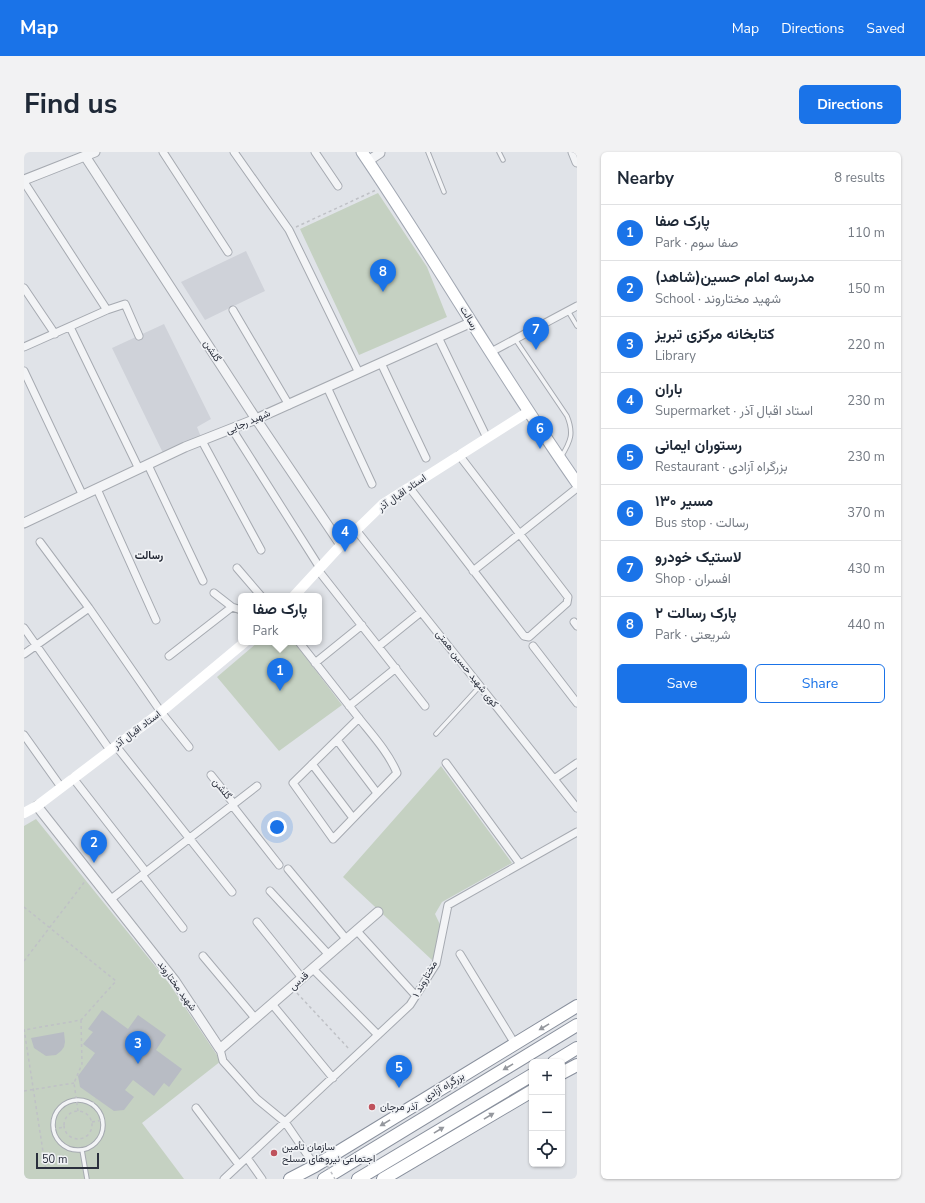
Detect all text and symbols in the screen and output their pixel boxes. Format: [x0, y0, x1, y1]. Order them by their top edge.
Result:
text: Map [20, 15, 58, 41]
text: Map [732, 19, 759, 38]
text: Directions [781, 19, 844, 38]
text: Saved [866, 19, 905, 38]
text: Find us [24, 85, 118, 123]
button: Directions [799, 85, 901, 124]
text: Nearby [617, 167, 674, 190]
text: 8 results [834, 169, 885, 187]
text: پارک صفا [655, 211, 710, 231]
text: 1 [626, 224, 634, 242]
text: 110 m [847, 224, 885, 242]
text: Park · صفا سوم [655, 234, 738, 252]
pin: 8 [370, 259, 396, 292]
text: مدرسه امام حسین(شاهد) [655, 267, 814, 287]
text: 2 [626, 280, 634, 298]
text: 150 m [847, 280, 885, 298]
text: School · شهید مختاروند [655, 290, 781, 308]
street label: رسالت [456, 304, 482, 332]
pin: 7 [523, 317, 549, 350]
text: کتابخانه مرکزى تبریز [655, 324, 775, 344]
text: 3 [626, 336, 634, 354]
text: 220 m [847, 336, 885, 354]
street label: گلشن [200, 337, 225, 365]
text: Library [655, 347, 696, 365]
text: باران [655, 379, 682, 399]
text: 4 [626, 392, 634, 410]
text: 230 m [847, 392, 885, 410]
text: Supermarket · استاد اقبال آذر [655, 402, 813, 420]
street label: شهید رجایی [223, 406, 273, 438]
pin: 6 [527, 416, 553, 449]
text: رستوران ایمانی [655, 435, 742, 455]
text: 5 [626, 448, 634, 466]
text: 230 m [847, 448, 885, 466]
text: Restaurant · بزرگراه آزادی [655, 458, 788, 476]
street label: استاد اقبال آذر [374, 471, 429, 516]
text: مسیر ۱۳۰ [655, 491, 713, 511]
text: 6 [626, 504, 634, 522]
text: 370 m [847, 504, 885, 522]
text: Bus stop · رسالت [655, 514, 749, 532]
pin: 4 [332, 519, 358, 552]
text: لاستیک خودرو [655, 547, 742, 567]
district label: رسالت [135, 548, 163, 563]
text: 7 [626, 560, 634, 578]
text: 430 m [847, 560, 885, 578]
text: Shop · افسران [655, 570, 731, 588]
popup [238, 593, 322, 645]
text: پارک صفا [253, 599, 307, 619]
text: پارک رسالت ۲ [655, 603, 737, 623]
text: 8 [626, 616, 634, 634]
text: 440 m [847, 616, 885, 634]
text: Park [253, 622, 279, 640]
text: Park · شریعتی [655, 626, 730, 644]
street label: کوی شهید حسین همتی [432, 627, 502, 711]
pin: 1 [267, 658, 293, 691]
button: Save [617, 664, 747, 703]
button: Share [755, 664, 885, 703]
street label: استاد اقبال آذر [109, 707, 164, 753]
street label: گلشن [209, 776, 235, 803]
your location [267, 817, 287, 837]
pin: 2 [81, 830, 107, 863]
street label: شهید مختاروند [154, 958, 200, 1014]
street label: مختاروند ۱ [409, 958, 441, 1000]
street label: قدس [286, 968, 312, 993]
one-way arrow [538, 1023, 550, 1030]
pin: 3 [125, 1031, 151, 1064]
pin: 5 [386, 1055, 412, 1088]
map controls [529, 1059, 565, 1167]
button: + [529, 1059, 565, 1095]
one-way arrow [503, 1063, 513, 1071]
street label: بزرگراه آزادی [421, 1069, 467, 1105]
button: − [529, 1095, 565, 1131]
place label: آذر مرجان [380, 1100, 418, 1114]
marker: آذر مرجان [367, 1102, 377, 1112]
one-way arrow [483, 1113, 495, 1120]
one-way arrow [379, 1120, 391, 1127]
one-way arrow [433, 1127, 445, 1134]
button: locate [529, 1131, 565, 1167]
place label: سازمان تأمین اجتماعی نیروهای مسلح [282, 1140, 375, 1166]
marker: سازمان تأمین اجتماعی نیروهای مسلح [269, 1148, 279, 1158]
scale bar [36, 1151, 99, 1170]
text: 50 m [42, 1152, 67, 1167]

